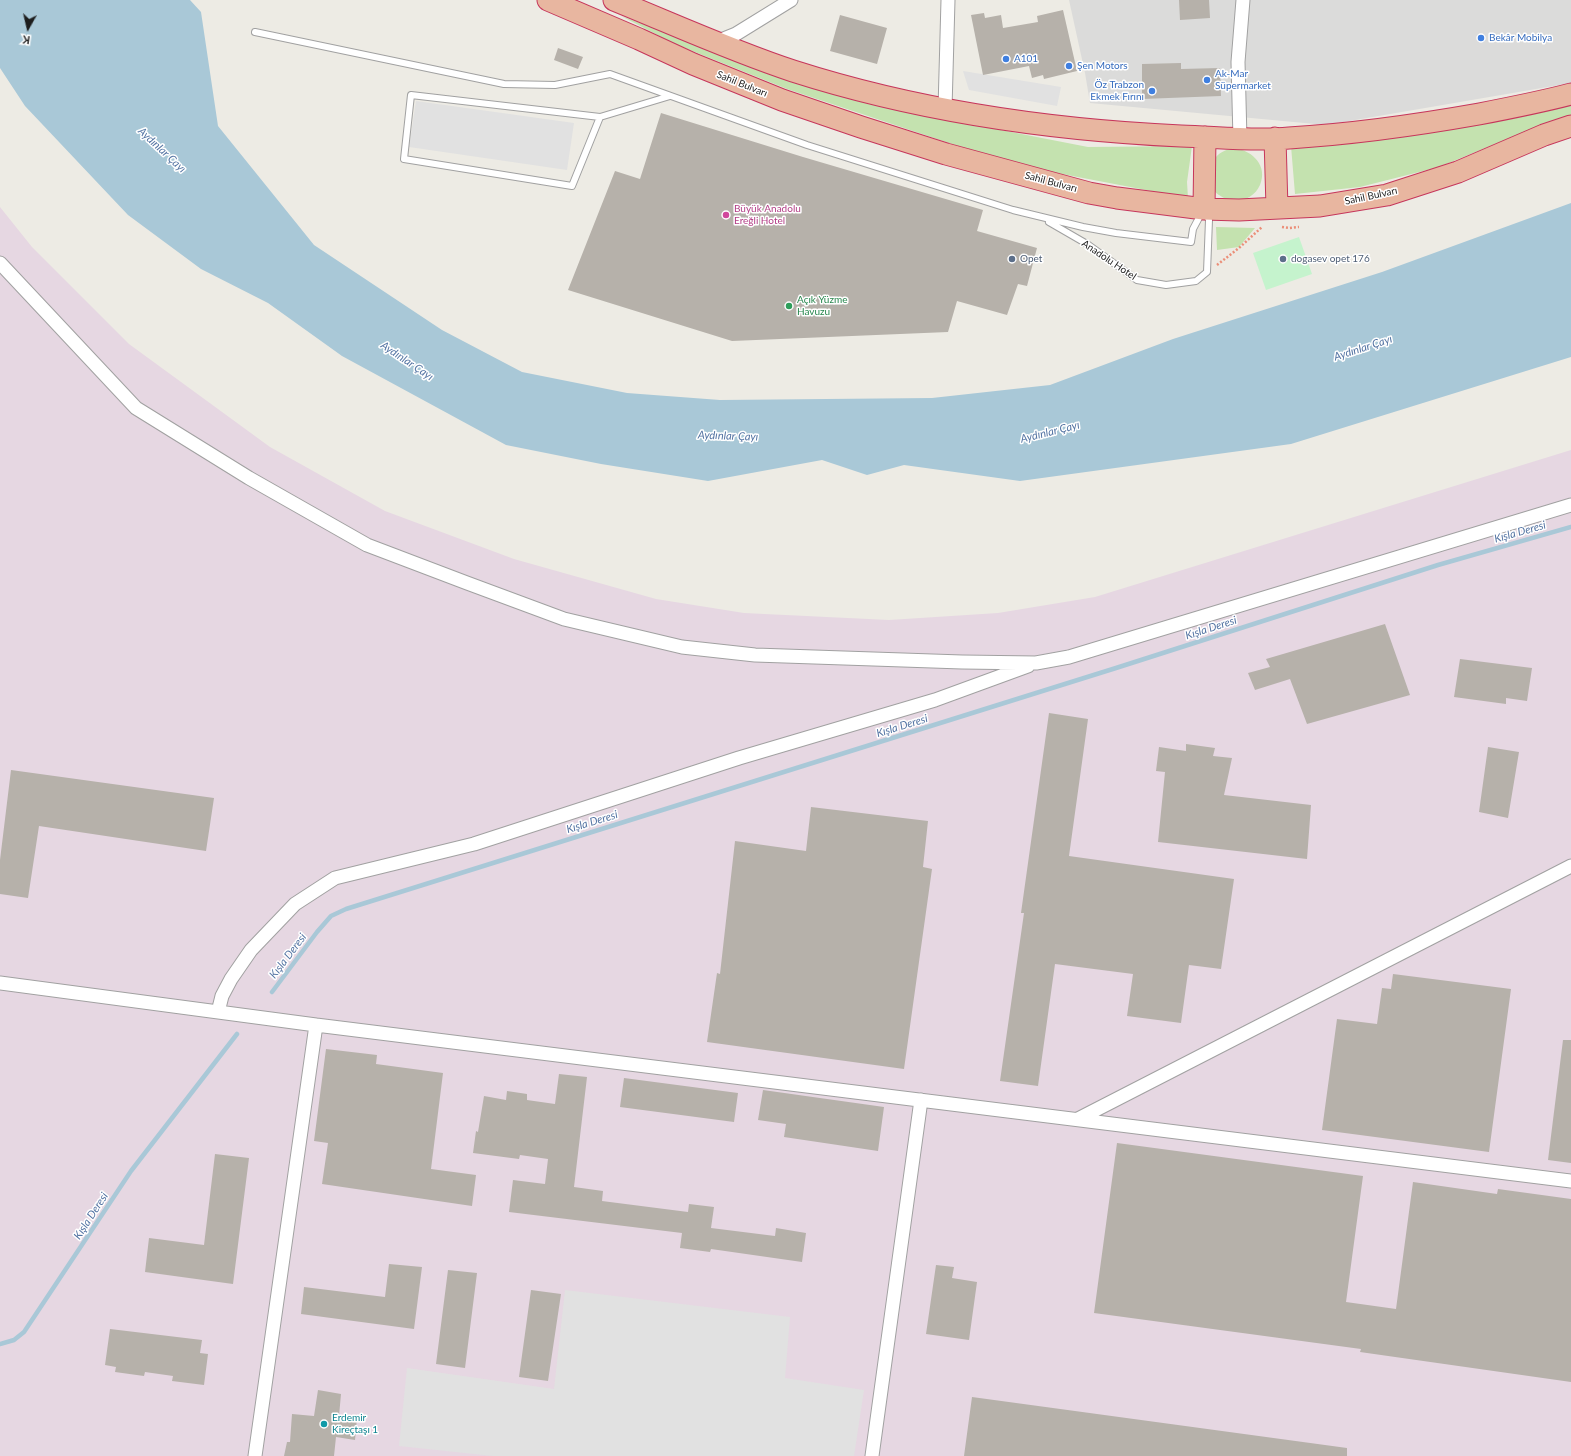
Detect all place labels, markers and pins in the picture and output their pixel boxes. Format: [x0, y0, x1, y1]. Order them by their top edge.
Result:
place label: Bekâr Mobilya [1489, 32, 1552, 44]
marker: Bekâr Mobilya [1476, 33, 1486, 43]
place label: A101 [1014, 53, 1038, 65]
marker: A101 [1001, 54, 1011, 64]
place label: Şen Motors [1077, 60, 1128, 72]
marker: Şen Motors [1064, 61, 1074, 71]
place label: Ak-Mar Süpermarket [1215, 68, 1271, 92]
marker: Ak-Mar Süpermarket [1202, 75, 1212, 85]
place label: Öz Trabzon Ekmek Fırını [1090, 79, 1144, 102]
marker: Öz Trabzon Ekmek Fırını [1147, 86, 1157, 96]
place label: Büyük Anadolu Ereğli Hotel [734, 203, 801, 226]
marker: Büyük Anadolu Ereğli Hotel [721, 210, 731, 220]
place label: Opet [1020, 253, 1042, 265]
place label: dogasev opet 176 [1291, 253, 1370, 265]
marker: Opet [1007, 254, 1017, 264]
marker: dogasev opet 176 [1278, 254, 1288, 264]
place label: Açık Yüzme Havuzu [797, 294, 847, 318]
marker: Açık Yüzme Havuzu [784, 301, 794, 311]
place label: Erdemir Kireçtaşı 1 [332, 1412, 378, 1436]
marker: Erdemir Kireçtaşı 1 [319, 1419, 329, 1429]

